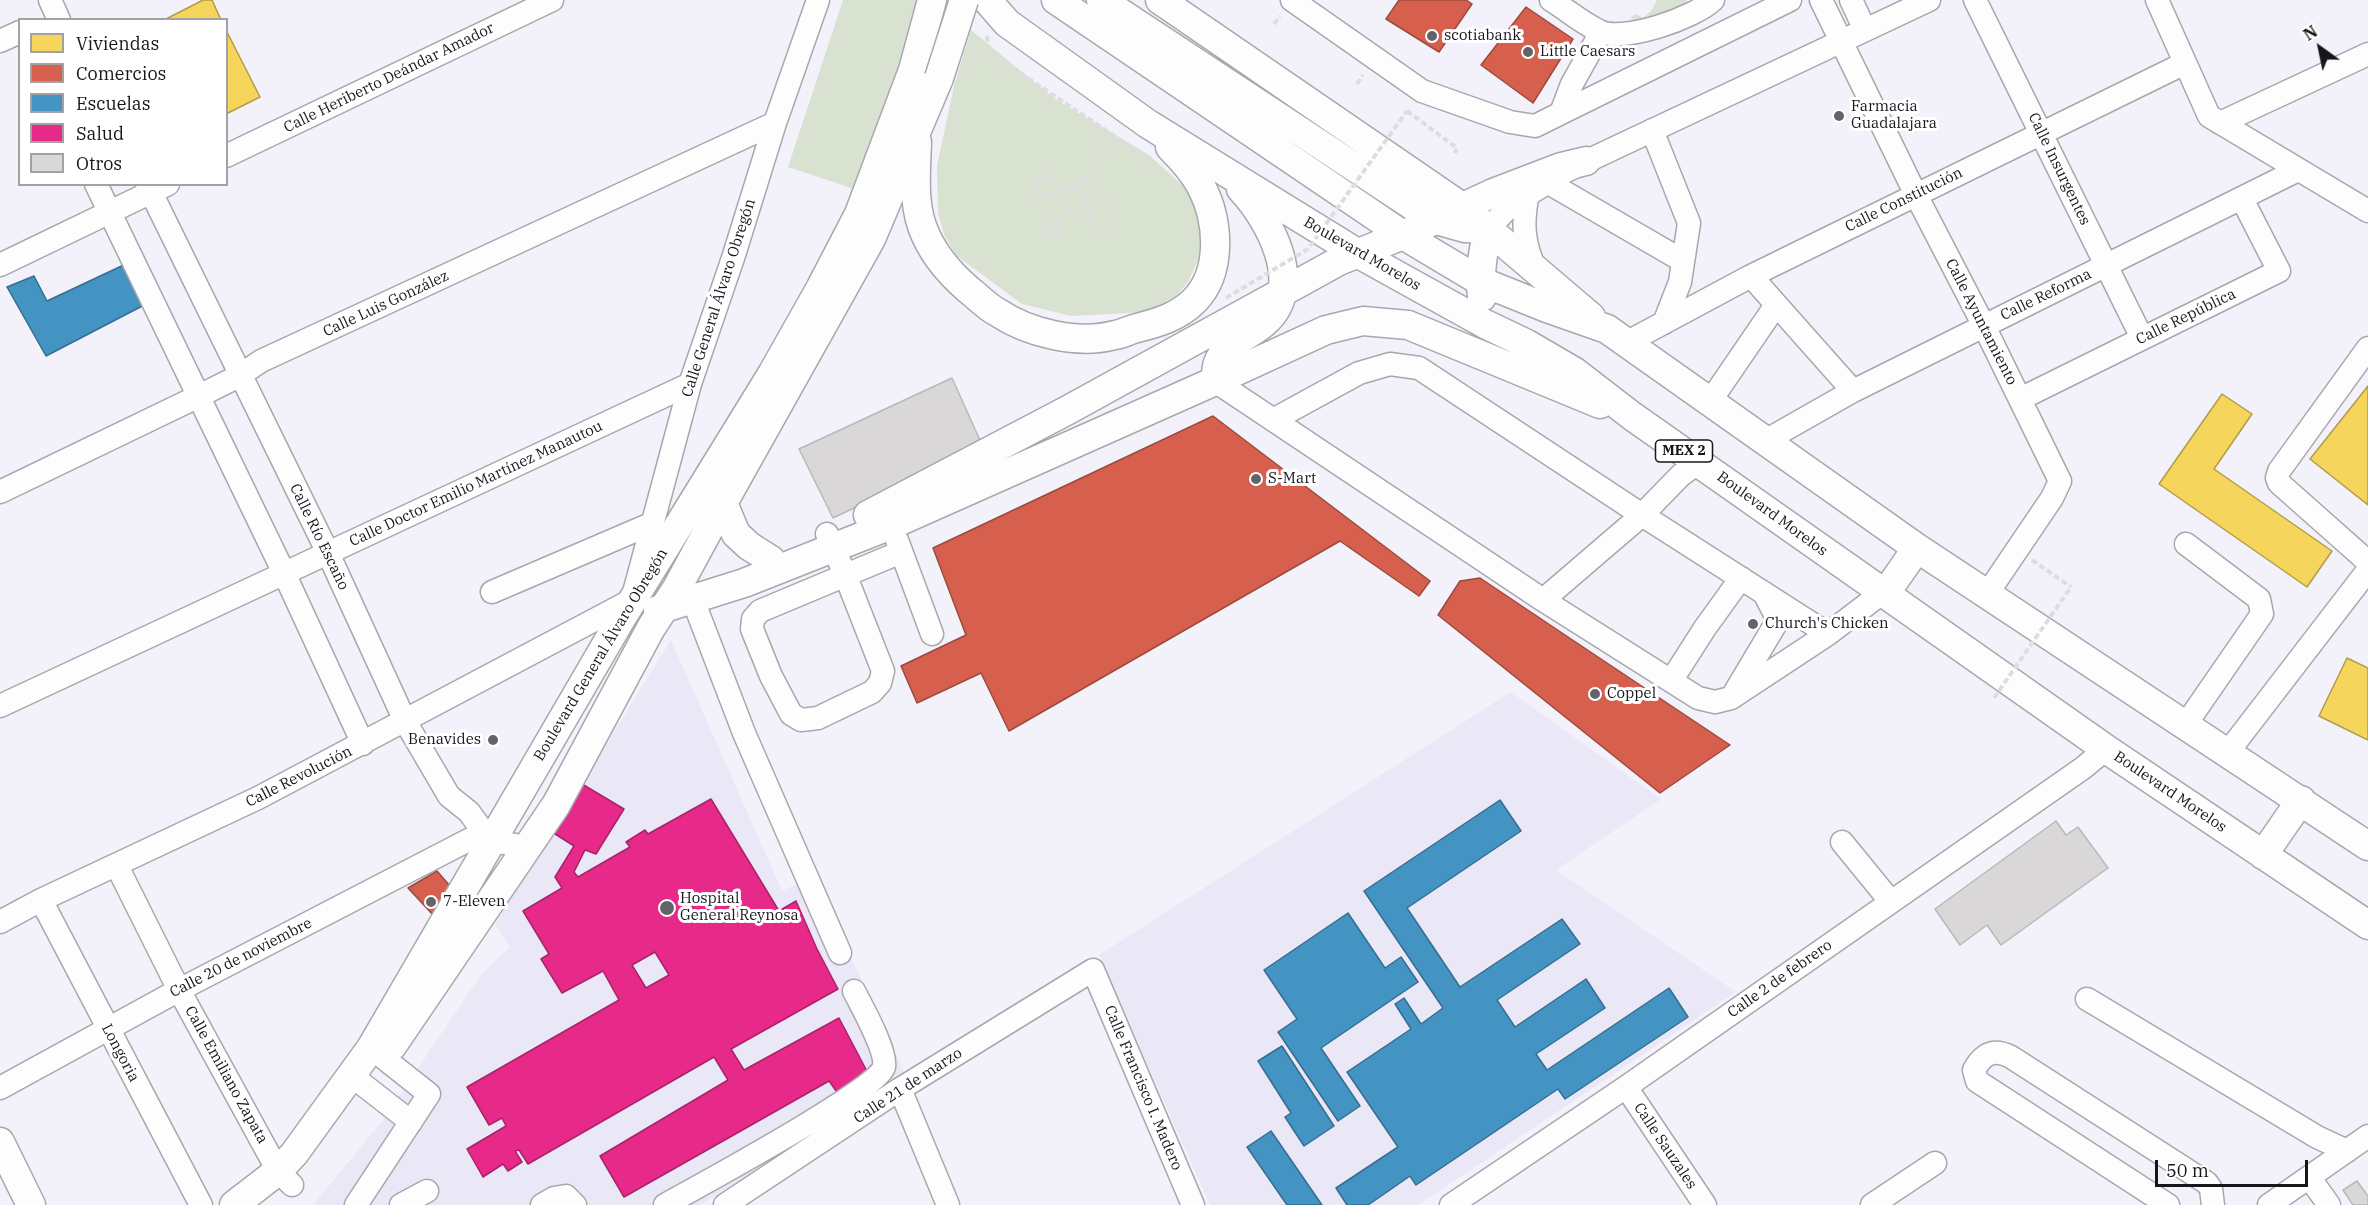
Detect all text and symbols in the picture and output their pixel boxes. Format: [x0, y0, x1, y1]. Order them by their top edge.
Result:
legend [18, 18, 228, 186]
north arrow [2290, 18, 2350, 78]
street label: Calle Heriberto Deándar Amador [281, 19, 497, 137]
text: N [2299, 21, 2321, 45]
place label: scotiabank [1444, 27, 1521, 45]
marker: scotiabank [1425, 29, 1439, 43]
text: Viviendas [76, 32, 159, 55]
place label: Little Caesars [1540, 43, 1635, 61]
marker: Little Caesars [1521, 45, 1535, 59]
text: Comercios [76, 62, 166, 85]
text: Escuelas [76, 92, 150, 115]
place label: Farmacia Guadalajara [1851, 98, 1937, 133]
marker: Farmacia Guadalajara [1832, 109, 1846, 123]
street label: Calle Insurgentes [2024, 110, 2094, 228]
text: Salud [76, 122, 124, 145]
text: Otros [76, 152, 122, 175]
street label: Calle Constitución [1842, 164, 1966, 236]
street label: Calle General Álvaro Obregón [678, 197, 760, 399]
street label: Boulevard Morelos [1300, 213, 1424, 295]
street label: Calle Ayuntamiento [1941, 256, 2021, 388]
street label: Calle Reforma [1998, 265, 2094, 325]
street label: Calle Luis González [320, 267, 452, 341]
street label: Calle República [2133, 285, 2239, 349]
street label: Calle Doctor Emilio Martínez Manautou [347, 417, 605, 551]
road number: MEX 2 [1656, 440, 1712, 462]
street label: Boulevard Morelos [1713, 468, 1831, 560]
place label: S-Mart [1268, 470, 1316, 488]
marker: S-Mart [1249, 472, 1263, 486]
street label: Calle Río Escaño [286, 481, 352, 593]
street label: Boulevard General Álvaro Obregón [530, 546, 672, 764]
place label: Church's Chicken [1765, 615, 1889, 633]
marker: Church's Chicken [1746, 617, 1760, 631]
place label: Coppel [1607, 685, 1656, 703]
marker: Coppel [1588, 687, 1602, 701]
place label: Benavides [408, 731, 481, 749]
marker: Benavides [486, 733, 500, 747]
street label: Calle Revolución [243, 742, 355, 812]
street label: Boulevard Morelos [2110, 748, 2230, 836]
place label: Hospital General Reynosa [680, 890, 799, 925]
place label: 7-Eleven [443, 893, 506, 911]
marker: 7-Eleven [424, 895, 438, 909]
marker: Hospital General Reynosa [658, 899, 676, 917]
street label: Calle 20 de noviembre [167, 914, 315, 1002]
street label: Calle 2 de febrero [1724, 936, 1836, 1022]
street label: Calle Emiliano Zapata [181, 1003, 271, 1147]
street label: Calle Francisco I. Madero [1100, 1003, 1186, 1173]
street label: Longoria [97, 1021, 143, 1085]
street label: Calle 21 de marzo [850, 1044, 966, 1128]
street label: Calle Sauzales [1630, 1099, 1700, 1193]
scale bar [2158, 1148, 2311, 1186]
text: 50 m [2166, 1159, 2209, 1182]

